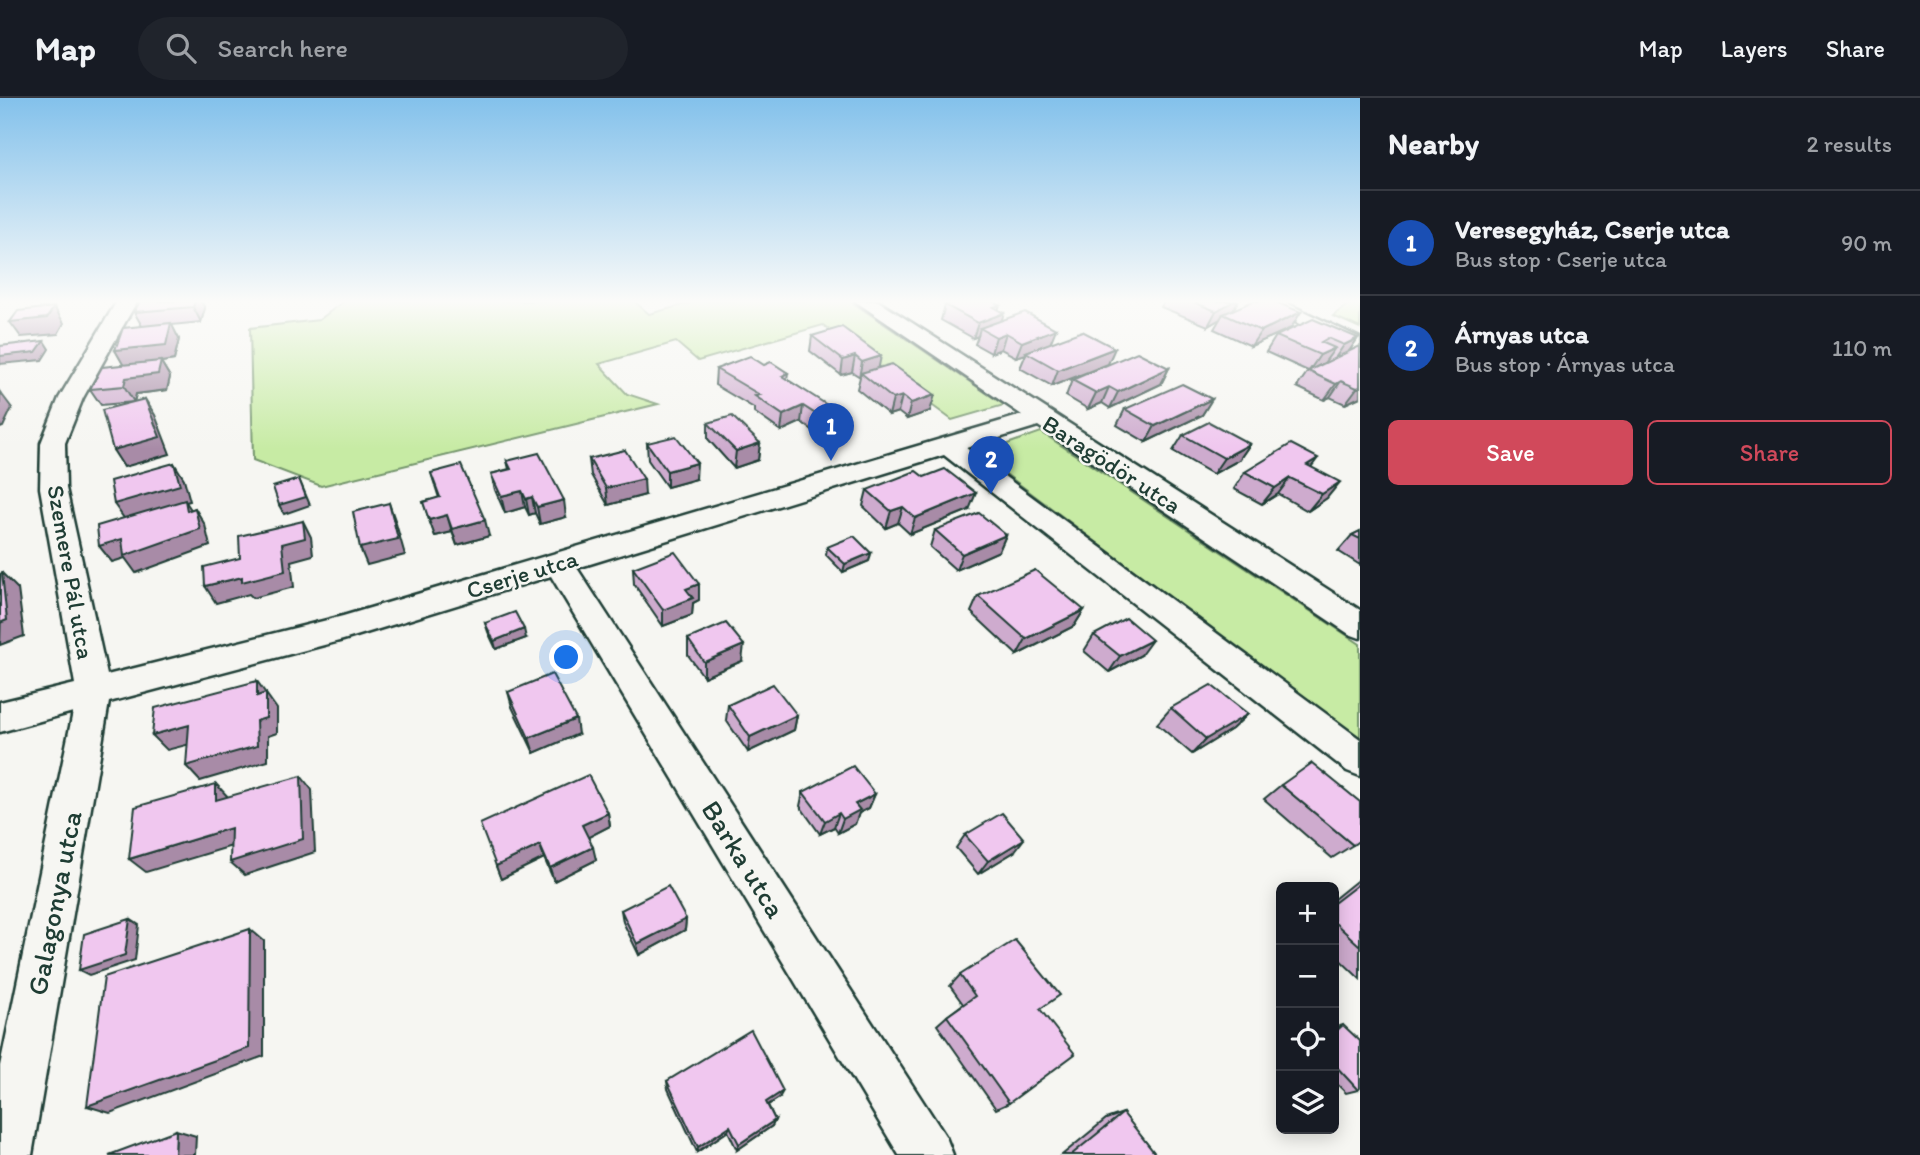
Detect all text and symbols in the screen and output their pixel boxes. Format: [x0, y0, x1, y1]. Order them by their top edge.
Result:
search box [138, 17, 628, 80]
text: Map [35, 29, 96, 68]
icon: search [162, 29, 200, 67]
text: Search here [218, 32, 348, 64]
text: Map [1639, 34, 1683, 63]
text: Layers [1721, 34, 1788, 63]
text: Share [1826, 34, 1885, 63]
text: Nearby [1388, 125, 1479, 162]
text: 2 results [1806, 130, 1892, 158]
text: Veresegyház, Cserje utca [1455, 213, 1730, 245]
text: 1 [1406, 229, 1416, 257]
text: 90 m [1841, 229, 1892, 257]
text: Bus stop · Cserje utca [1455, 245, 1667, 273]
text: Árnyas utca [1455, 318, 1589, 350]
text: 2 [1405, 334, 1417, 362]
text: 110 m [1832, 334, 1892, 362]
text: Bus stop · Árnyas utca [1455, 350, 1675, 378]
pin: 1 [808, 403, 854, 461]
street label: Baragödör utca [1037, 408, 1187, 520]
button: Save [1388, 420, 1633, 485]
button: Share [1647, 420, 1892, 485]
pin: 2 [968, 436, 1014, 494]
street label: Szemere Pál utca [41, 483, 101, 661]
street label: Cserje utca [463, 543, 582, 605]
your location [549, 640, 583, 674]
street label: Barka utca [695, 794, 794, 924]
street label: Galagonya utca [19, 807, 89, 998]
map controls [1276, 882, 1339, 1134]
button: + [1276, 882, 1339, 945]
button: − [1276, 945, 1339, 1008]
button: locate [1276, 1008, 1339, 1071]
button: layers [1276, 1071, 1339, 1134]

